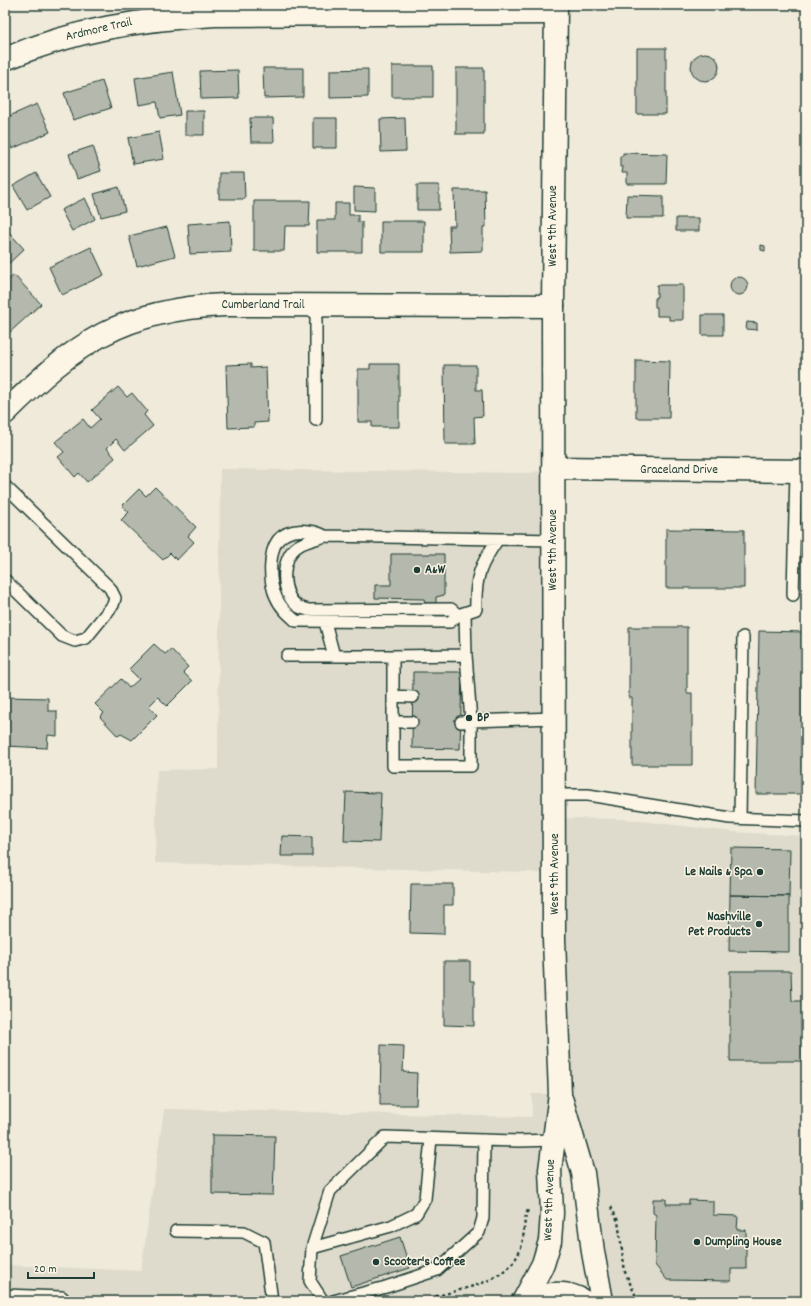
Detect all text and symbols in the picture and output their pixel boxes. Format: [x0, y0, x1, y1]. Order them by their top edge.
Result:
street label: Ardmore Trail [64, 13, 134, 47]
street label: West 9th Avenue [544, 185, 563, 267]
street label: Cumberland Trail [222, 296, 305, 315]
street label: Graceland Drive [640, 461, 718, 480]
street label: West 9th Avenue [544, 509, 563, 591]
place label: A&W [425, 561, 446, 580]
marker: A&W [412, 565, 422, 575]
place label: BP [477, 709, 489, 728]
marker: BP [464, 713, 474, 723]
street label: West 9th Avenue [546, 833, 565, 915]
place label: Le Nails & Spa [685, 863, 753, 882]
marker: Le Nails & Spa [755, 867, 765, 877]
place label: Nashville Pet Products [688, 908, 752, 942]
marker: Nashville Pet Products [754, 919, 764, 929]
street label: West 9th Avenue [539, 1159, 561, 1241]
place label: Dumpling House [705, 1233, 782, 1252]
marker: Dumpling House [692, 1237, 702, 1247]
place label: Scooter's Coffee [384, 1253, 466, 1272]
scale bar [28, 1254, 94, 1280]
marker: Scooter's Coffee [371, 1257, 381, 1267]
text: 20 m [34, 1261, 57, 1278]

